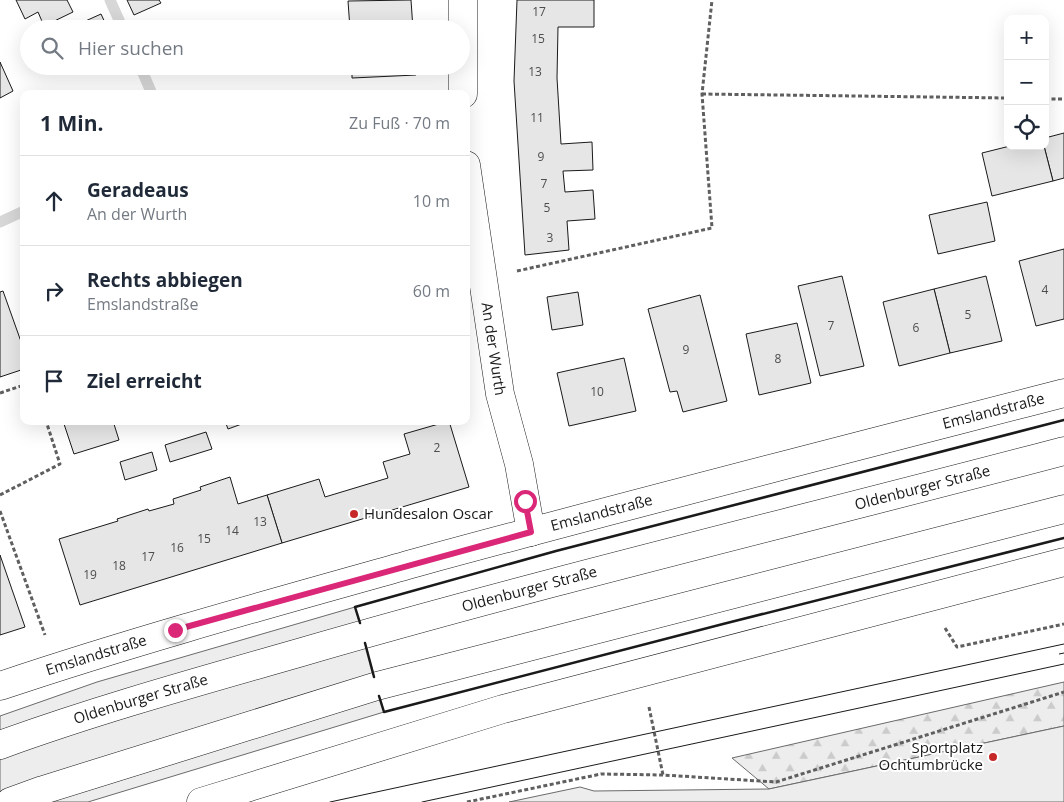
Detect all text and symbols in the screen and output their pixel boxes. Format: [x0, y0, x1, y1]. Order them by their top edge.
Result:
house number: 17 [532, 3, 546, 20]
map controls [1004, 15, 1049, 150]
button: + [1004, 15, 1049, 60]
search box [20, 20, 470, 75]
house number: 15 [531, 30, 545, 47]
icon: search [38, 34, 66, 62]
text: Hier suchen [78, 35, 184, 61]
button: − [1004, 60, 1049, 105]
house number: 13 [528, 63, 542, 80]
button: locate [1004, 105, 1049, 150]
text: 1 Min. [40, 109, 103, 137]
house number: 11 [530, 109, 544, 126]
text: Zu Fuß · 70 m [349, 112, 450, 134]
house number: 9 [538, 148, 545, 165]
house number: 7 [541, 175, 548, 192]
text: Geradeaus [87, 177, 189, 203]
icon: ahead [40, 187, 68, 215]
text: 10 m [413, 190, 450, 212]
house number: 5 [544, 199, 551, 216]
text: An der Wurth [87, 203, 187, 225]
house number: 3 [547, 229, 554, 246]
text: Rechts abbiegen [87, 267, 243, 293]
icon: right [40, 277, 68, 305]
text: 60 m [413, 280, 450, 302]
house number: 4 [1042, 281, 1049, 298]
text: Emslandstraße [87, 293, 199, 315]
street label: An der Wurth [478, 301, 511, 397]
house number: 5 [965, 306, 972, 323]
house number: 7 [828, 317, 835, 334]
house number: 6 [913, 319, 920, 336]
house number: 9 [683, 341, 690, 358]
house number: 8 [775, 350, 782, 367]
icon: arrive [40, 367, 68, 395]
text: Ziel erreicht [87, 368, 202, 394]
house number: 10 [590, 383, 604, 400]
street label: Emslandstraße [940, 387, 1046, 433]
house number: 2 [434, 439, 441, 456]
street label: Oldenburger Straße [852, 460, 992, 514]
street label: Emslandstraße [548, 489, 654, 535]
route start [514, 490, 537, 513]
place label: Hundesalon Oscar [364, 503, 493, 523]
marker: Hundesalon Oscar [348, 508, 360, 520]
house number: 13 [253, 513, 267, 530]
house number: 14 [225, 522, 239, 539]
house number: 15 [197, 530, 211, 547]
house number: 16 [170, 539, 184, 556]
house number: 17 [141, 548, 155, 565]
house number: 18 [112, 557, 126, 574]
street label: Oldenburger Straße [459, 561, 599, 616]
house number: 19 [83, 566, 97, 583]
route end [164, 619, 187, 642]
street label: Emslandstraße [43, 629, 149, 679]
street label: Oldenburger Straße [71, 669, 210, 728]
place label: Sportplatz Ochtumbrücke [879, 737, 983, 774]
marker: Sportplatz Ochtumbrücke [987, 751, 999, 763]

